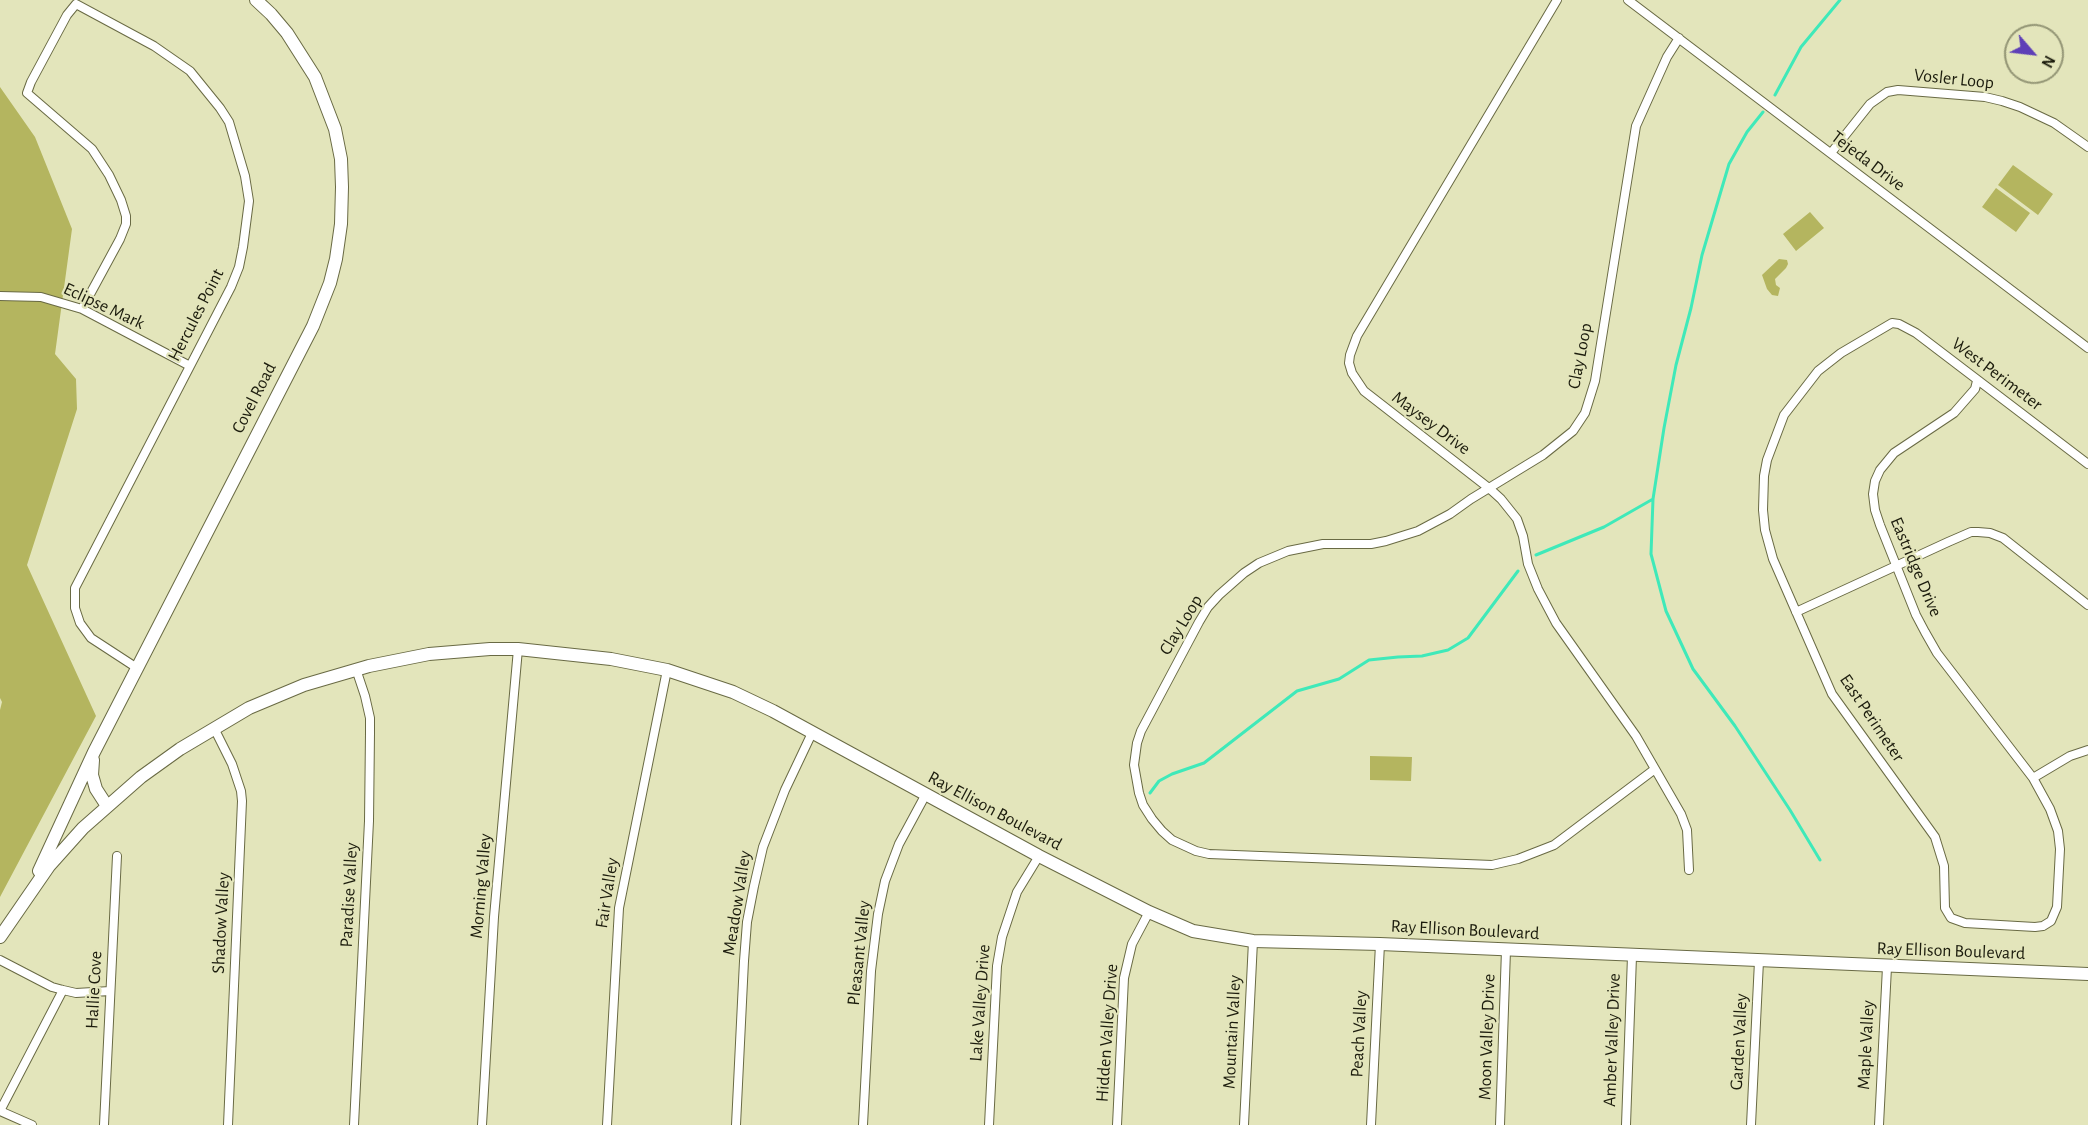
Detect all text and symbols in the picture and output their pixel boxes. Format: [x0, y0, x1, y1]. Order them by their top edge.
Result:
north arrow [2004, 24, 2064, 84]
text: N [2038, 53, 2058, 70]
street label: Vosler Loop [1913, 64, 1995, 94]
street label: Tejeda Drive [1827, 126, 1909, 196]
street label: Hercules Point [163, 265, 229, 365]
street label: Eclipse Mark [60, 278, 148, 334]
street label: Clay Loop [1563, 321, 1597, 391]
street label: West Perimeter [1947, 333, 2047, 415]
street label: Covel Road [227, 359, 281, 437]
street label: Maysey Drive [1387, 386, 1475, 460]
street label: Eastridge Drive [1885, 514, 1947, 620]
street label: Clay Loop [1155, 591, 1207, 659]
street label: East Perimeter [1835, 670, 1909, 766]
street label: Ray Ellison Boulevard [924, 767, 1066, 855]
street label: Morning Valley [466, 833, 496, 939]
street label: Paradise Valley [335, 842, 363, 948]
street label: Meadow Valley [718, 849, 756, 957]
street label: Fair Valley [591, 856, 623, 930]
street label: Shadow Valley [208, 872, 234, 974]
street label: Pleasant Valley [843, 899, 875, 1007]
street label: Ray Ellison Boulevard [1390, 915, 1540, 945]
street label: Ray Ellison Boulevard [1876, 938, 2026, 964]
street label: Lake Valley Drive [965, 944, 995, 1062]
street label: Hallie Cove [81, 950, 107, 1030]
street label: Hidden Valley Drive [1091, 963, 1123, 1103]
street label: Moon Valley Drive [1474, 973, 1500, 1101]
street label: Amber Valley Drive [1599, 973, 1625, 1107]
street label: Mountain Valley [1218, 975, 1246, 1089]
street label: Peach Valley [1346, 990, 1372, 1078]
street label: Garden Valley [1726, 993, 1752, 1091]
street label: Maple Valley [1853, 1000, 1879, 1090]

